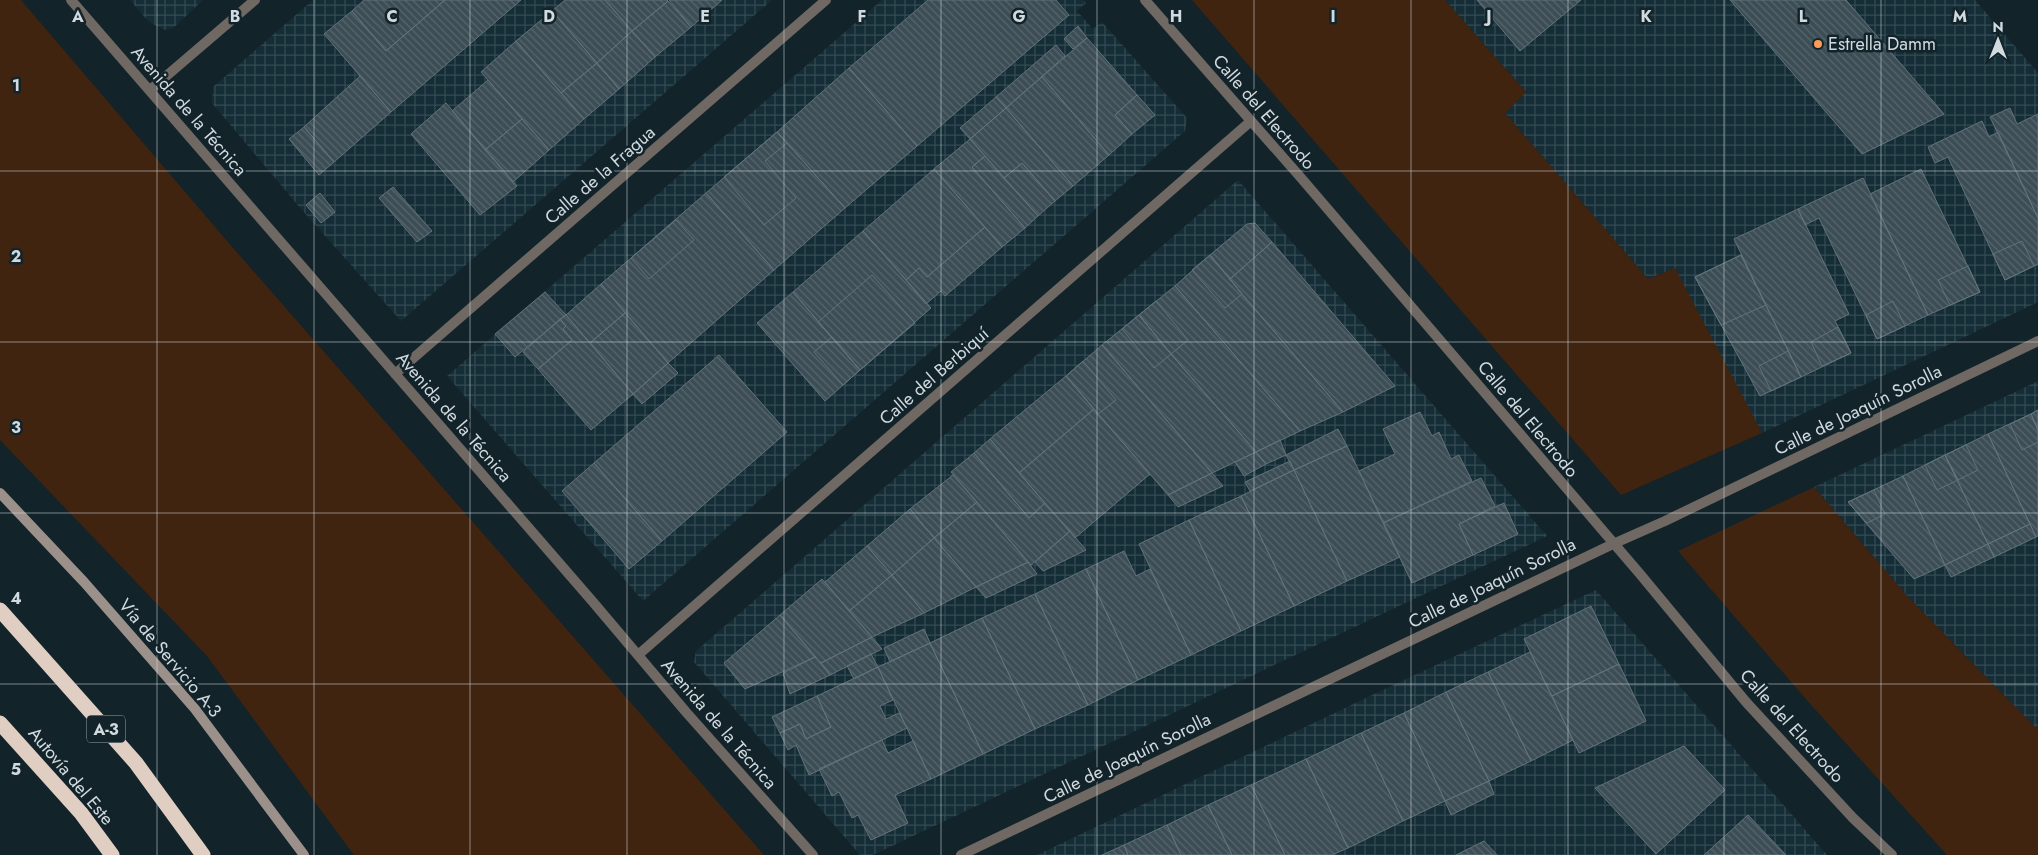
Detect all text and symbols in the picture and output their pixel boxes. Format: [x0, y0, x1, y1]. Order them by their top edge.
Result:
text: A [71, 5, 84, 28]
text: B [230, 5, 240, 28]
text: C [386, 5, 398, 28]
text: D [543, 5, 555, 28]
text: E [700, 5, 710, 28]
text: F [858, 5, 866, 28]
text: G [1012, 5, 1026, 28]
text: H [1170, 5, 1182, 28]
text: I [1330, 5, 1336, 28]
text: J [1483, 5, 1492, 28]
text: K [1640, 5, 1652, 28]
text: L [1799, 5, 1808, 28]
text: M [1953, 5, 1967, 28]
north arrow [1973, 15, 2023, 65]
text: N [1992, 17, 2004, 37]
place label: Estrella Damm [1828, 31, 1936, 57]
marker: Estrella Damm [1812, 38, 1824, 50]
street label: Avenida de la Técnica [125, 40, 253, 182]
street label: Calle del Electrodo [1207, 49, 1322, 175]
text: 1 [12, 74, 20, 97]
street label: Calle de la Fragua [539, 120, 661, 230]
text: 2 [11, 245, 21, 268]
street label: Calle del Berbiquí [873, 320, 996, 431]
street label: Avenida de la Técnica [390, 346, 518, 488]
street label: Calle del Electrodo [1471, 355, 1585, 483]
street label: Calle de Joaquín Sorolla [1770, 358, 1946, 462]
text: 3 [11, 416, 21, 439]
street label: Calle de Joaquín Sorolla [1404, 531, 1580, 635]
text: 4 [10, 587, 22, 610]
street label: Vía de Servicio A-3 [112, 593, 228, 723]
street label: Avenida de la Técnica [655, 653, 783, 795]
street label: Calle del Electrodo [1734, 663, 1850, 789]
street label: Calle de Joaquín Sorolla [1039, 706, 1215, 810]
road number: A-3 [87, 716, 125, 742]
street label: Autovía del Este [22, 721, 120, 831]
text: 5 [11, 758, 21, 781]

